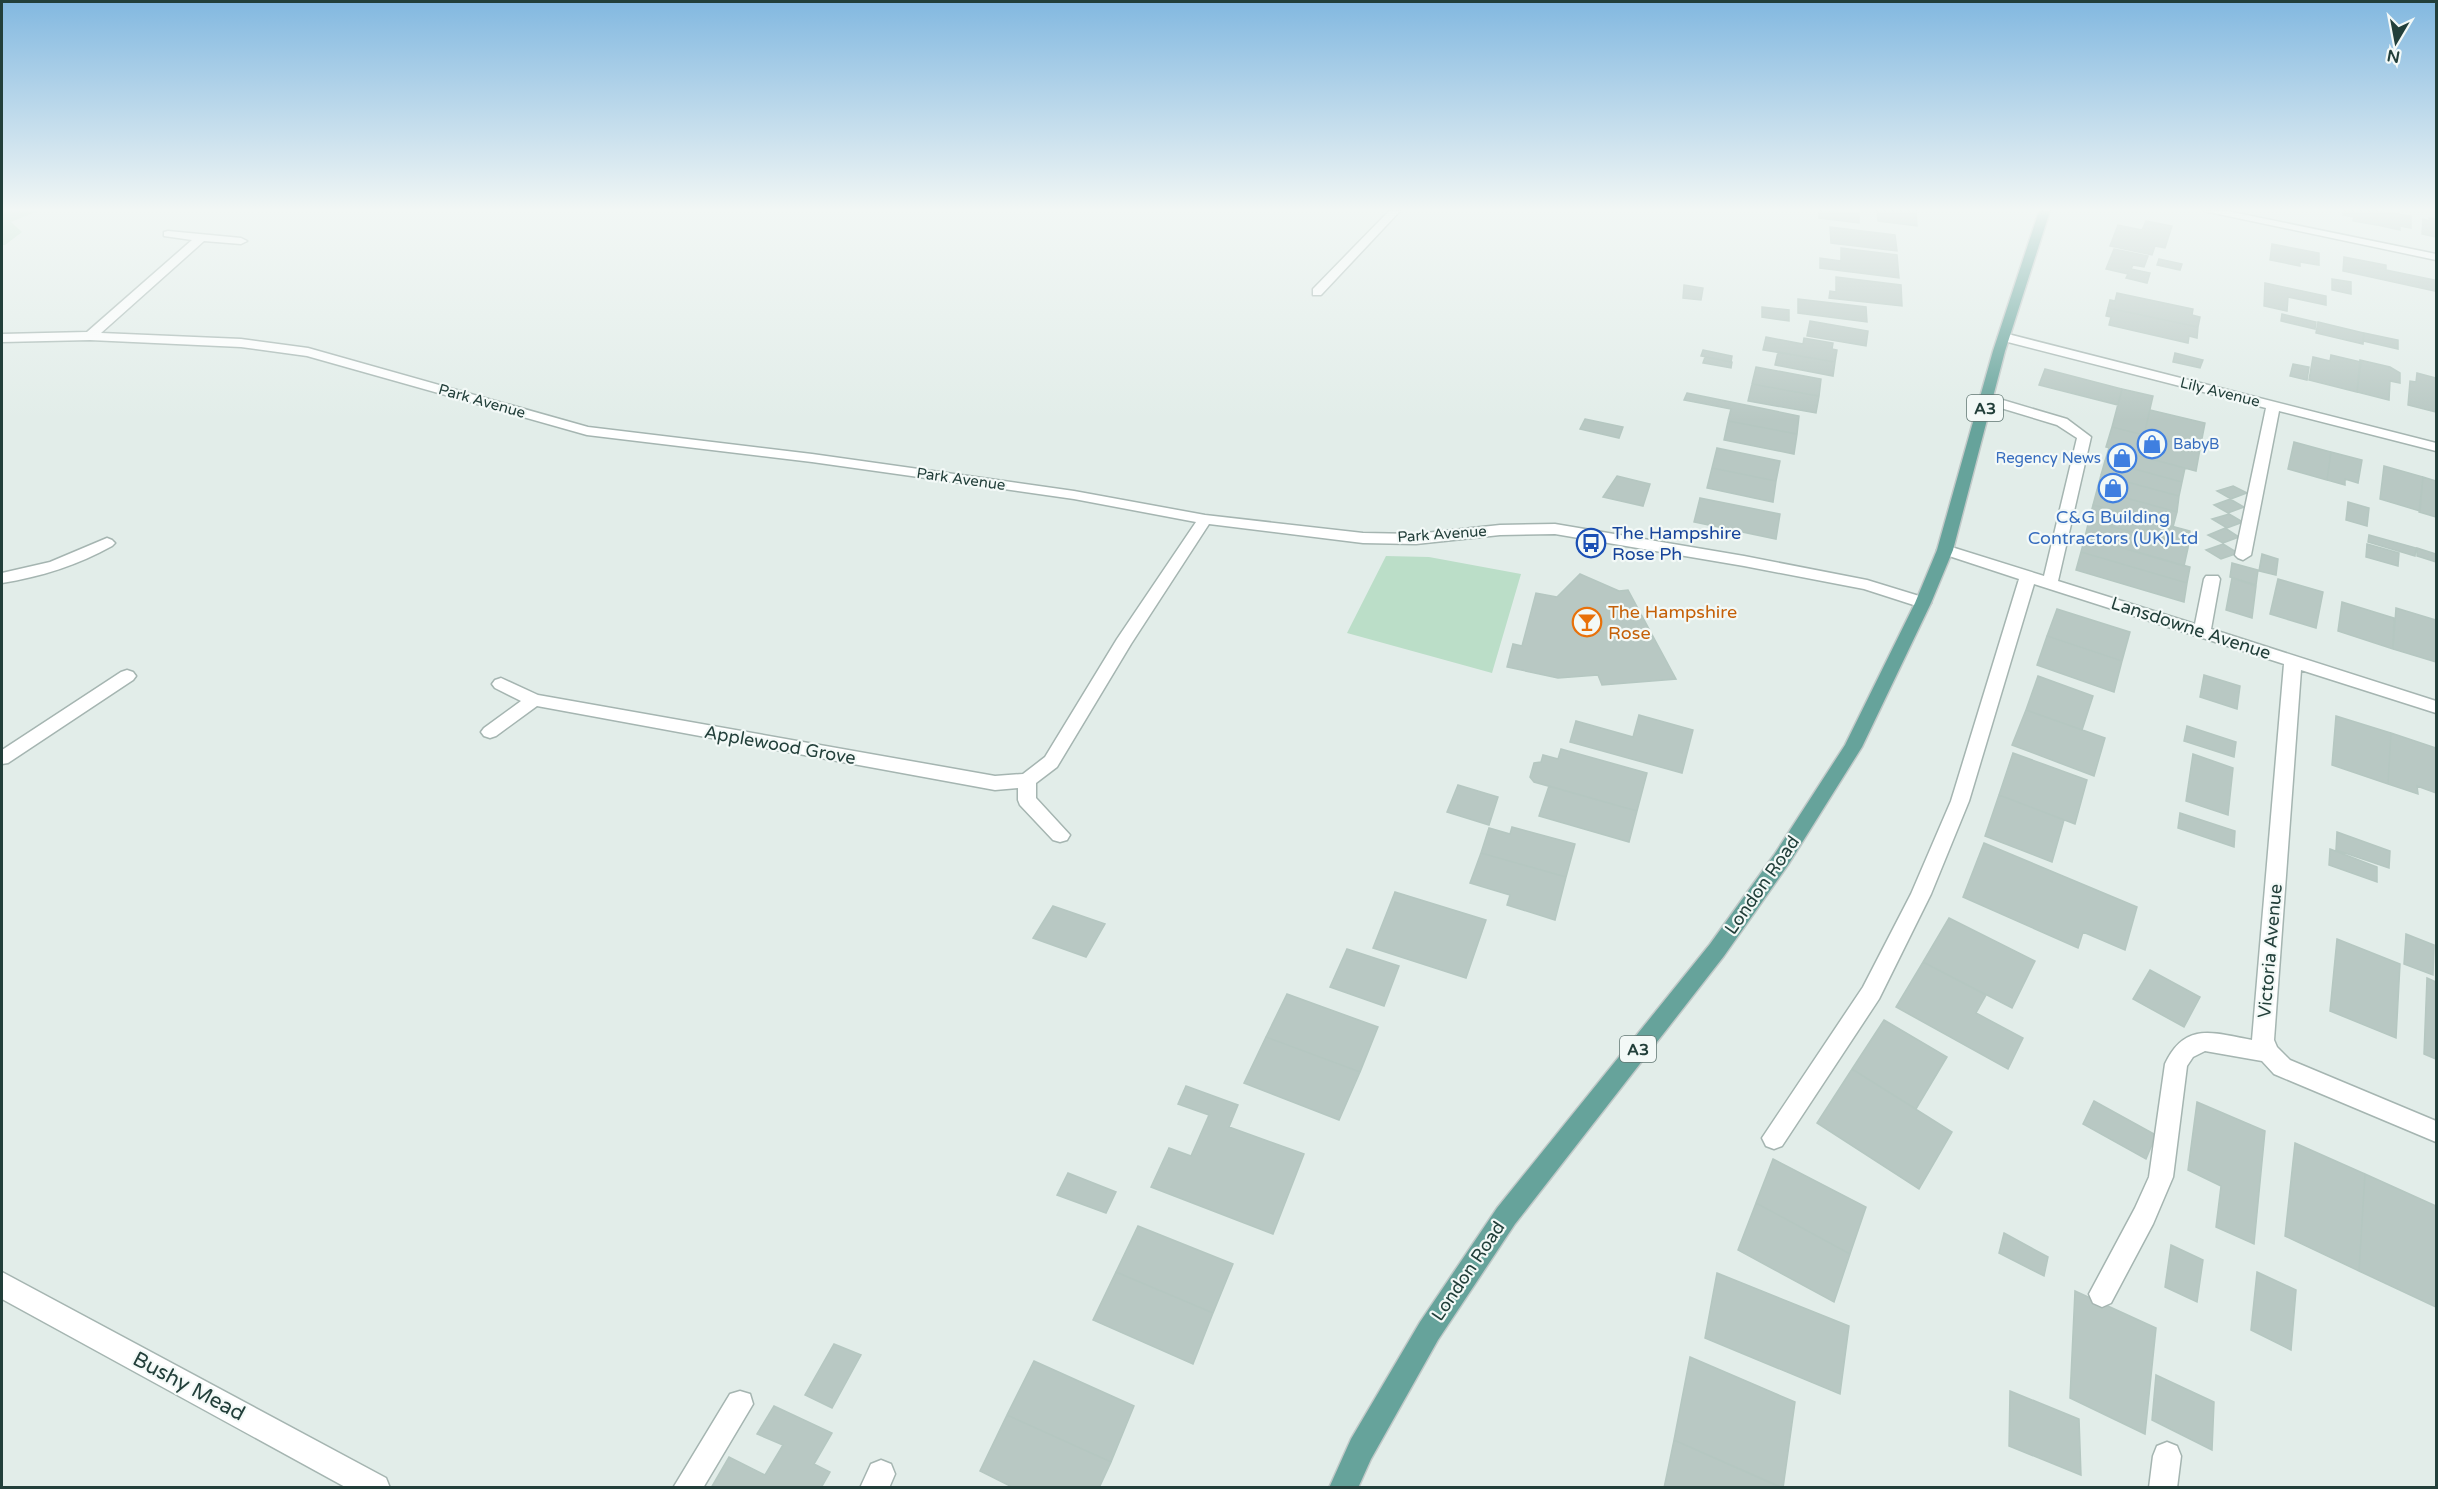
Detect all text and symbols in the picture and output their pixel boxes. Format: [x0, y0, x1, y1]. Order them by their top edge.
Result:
north arrow [2366, 12, 2426, 72]
text: N [2386, 45, 2402, 67]
street label: Lily Avenue [2178, 373, 2262, 411]
street label: Park Avenue [436, 380, 528, 422]
road number: A3 [1967, 395, 2003, 421]
shop icon: BabyB [2136, 428, 2168, 460]
place label: BabyB [2173, 435, 2220, 453]
shop icon: Regency News [2106, 442, 2138, 474]
place label: Regency News [1995, 449, 2101, 467]
street label: Park Avenue [915, 464, 1007, 494]
shop icon: C&G Building Contractors (UK)Ltd [2097, 472, 2129, 504]
place label: C&G Building Contractors (UK)Ltd [2028, 506, 2198, 549]
street label: Park Avenue [1397, 522, 1487, 546]
place label: The Hampshire Rose Ph [1612, 522, 1741, 565]
bus stop icon: The Hampshire Rose Ph [1575, 527, 1607, 559]
street label: Lansdowne Avenue [2108, 592, 2274, 664]
place label: The Hampshire Rose [1608, 601, 1737, 644]
bar icon: The Hampshire Rose [1571, 606, 1603, 638]
street label: Applewood Grove [703, 721, 857, 769]
street label: London Road [1720, 831, 1804, 939]
street label: Victoria Avenue [2253, 883, 2287, 1019]
road number: A3 [1620, 1036, 1656, 1062]
street label: London Road [1427, 1217, 1509, 1325]
street label: Bushy Mead [128, 1346, 249, 1426]

